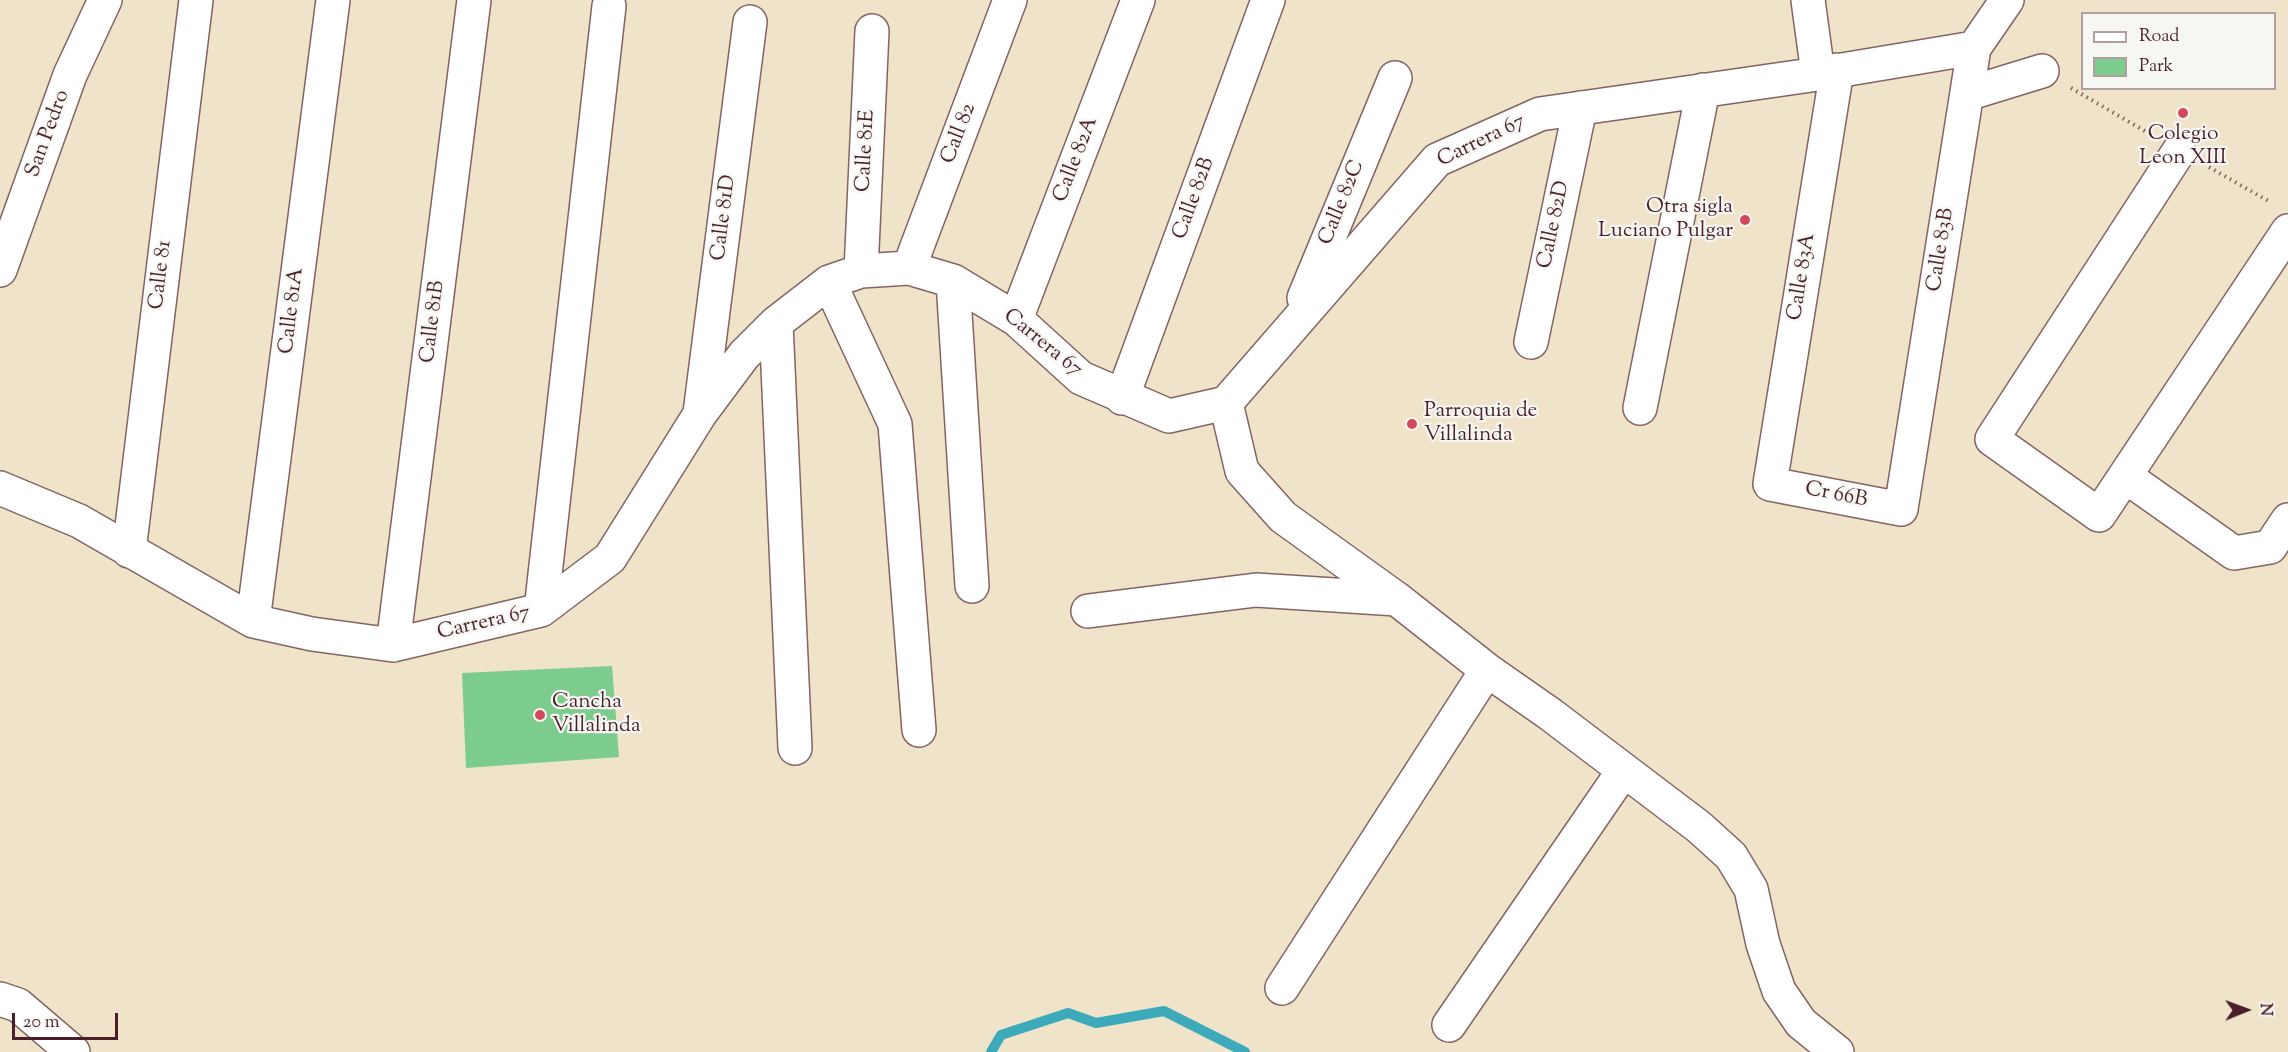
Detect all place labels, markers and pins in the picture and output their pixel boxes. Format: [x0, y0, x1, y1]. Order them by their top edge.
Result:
marker: Colegio Leon XIII [2176, 106, 2190, 120]
place label: Colegio Leon XIII [2139, 122, 2227, 172]
place label: Otra sigla Luciano Pulgar [1598, 195, 1733, 245]
marker: Otra sigla Luciano Pulgar [1738, 213, 1752, 227]
place label: Parroquia de Villalinda [1424, 399, 1537, 449]
marker: Parroquia de Villalinda [1405, 417, 1419, 431]
place label: Cancha Villalinda [552, 690, 641, 740]
marker: Cancha Villalinda [533, 708, 547, 722]

